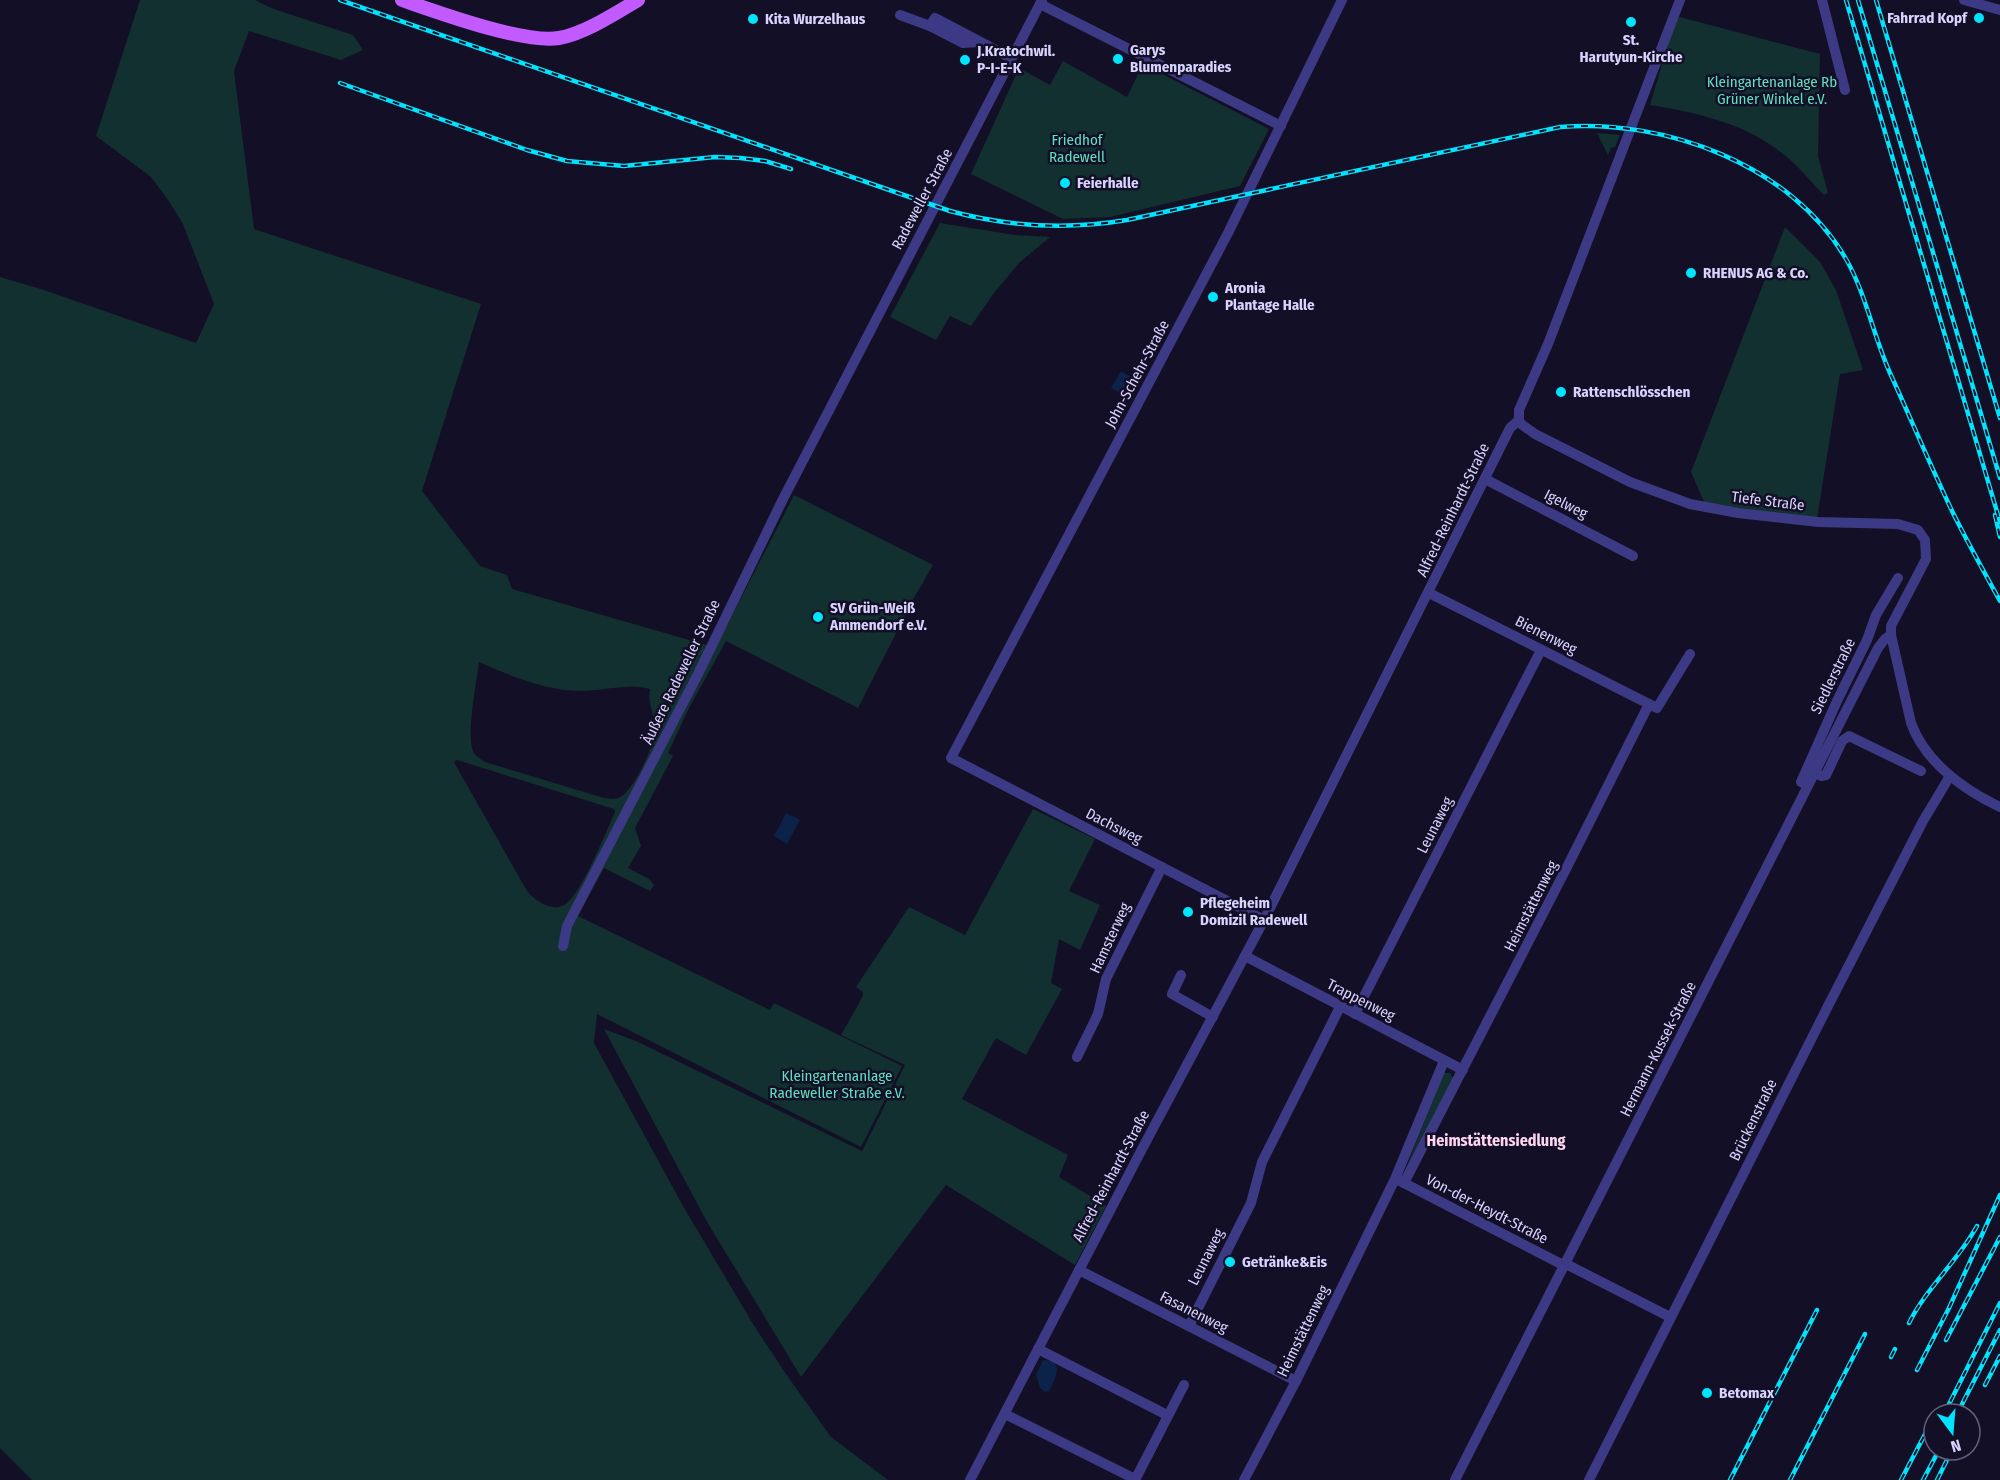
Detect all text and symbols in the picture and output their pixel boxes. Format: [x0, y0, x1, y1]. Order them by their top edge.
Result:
place label: Fahrrad Kopf [1887, 9, 1968, 27]
place label: Kita Wurzelhaus [765, 10, 866, 28]
marker: Fahrrad Kopf [1972, 11, 1986, 25]
marker: Kita Wurzelhaus [746, 12, 760, 26]
marker: St. Harutyun-Kirche [1624, 15, 1638, 29]
place label: St. Harutyun-Kirche [1579, 31, 1683, 66]
place label: Garys Blumenparadies [1130, 41, 1232, 76]
place label: J.Kratochwil. P-I-E-K [976, 42, 1056, 77]
marker: Garys Blumenparadies [1111, 52, 1125, 66]
marker: J.Kratochwil. P-I-E-K [958, 53, 972, 67]
park label: Kleingartenanlage Rb Grüner Winkel e.V. [1707, 73, 1837, 108]
park label: Friedhof Radewell [1049, 131, 1105, 166]
street label: Radeweller Straße [888, 145, 956, 253]
place label: Feierhalle [1077, 174, 1139, 192]
marker: Feierhalle [1058, 176, 1072, 190]
place label: RHENUS AG & Co. [1703, 264, 1809, 282]
marker: RHENUS AG & Co. [1684, 266, 1698, 280]
place label: Aronia Plantage Halle [1224, 279, 1315, 314]
marker: Aronia Plantage Halle [1206, 290, 1220, 304]
street label: John-Schehr-Straße [1101, 317, 1173, 431]
place label: Rattenschlösschen [1573, 383, 1691, 401]
marker: Rattenschlösschen [1554, 385, 1568, 399]
street label: Alfred-Reinhardt-Straße [1413, 440, 1493, 580]
street label: Igelweg [1541, 485, 1591, 523]
street label: Tiefe Straße [1730, 488, 1806, 514]
street label: Äußere Radeweller Straße [638, 597, 724, 747]
place label: SV Grün-Weiß Ammendorf e.V. [829, 599, 927, 634]
marker: SV Grün-Weiß Ammendorf e.V. [811, 610, 825, 624]
street label: Bienenweg [1512, 612, 1580, 658]
street label: Siedlerstraße [1807, 635, 1859, 717]
street label: Leunaweg [1413, 794, 1457, 856]
street label: Dachsweg [1083, 804, 1145, 848]
street label: Heimstättenweg [1500, 858, 1562, 954]
place label: Pflegeheim Domizil Radewell [1200, 894, 1308, 929]
street label: Hamsterweg [1086, 900, 1134, 976]
marker: Pflegeheim Domizil Radewell [1181, 905, 1195, 919]
street label: Trappenweg [1324, 975, 1398, 1025]
street label: Hermann-Kussek-Straße [1616, 979, 1700, 1119]
park label: Kleingartenanlage Radeweller Straße e.V. [769, 1067, 905, 1102]
street label: Brückenstraße [1725, 1076, 1781, 1164]
street label: Alfred-Reinhardt-Straße [1069, 1107, 1153, 1245]
district label: Heimstättensiedlung [1427, 1131, 1566, 1150]
street label: Von-der-Heydt-Straße [1423, 1170, 1551, 1248]
street label: Leunaweg [1184, 1226, 1228, 1288]
place label: Getränke&Eis [1242, 1253, 1328, 1271]
marker: Getränke&Eis [1223, 1255, 1237, 1269]
street label: Heimstättenweg [1273, 1282, 1333, 1380]
street label: Fasanenweg [1157, 1287, 1231, 1337]
place label: Betomax [1719, 1384, 1775, 1402]
marker: Betomax [1700, 1386, 1714, 1400]
north arrow [1922, 1402, 1982, 1462]
text: N [1949, 1435, 1963, 1456]

